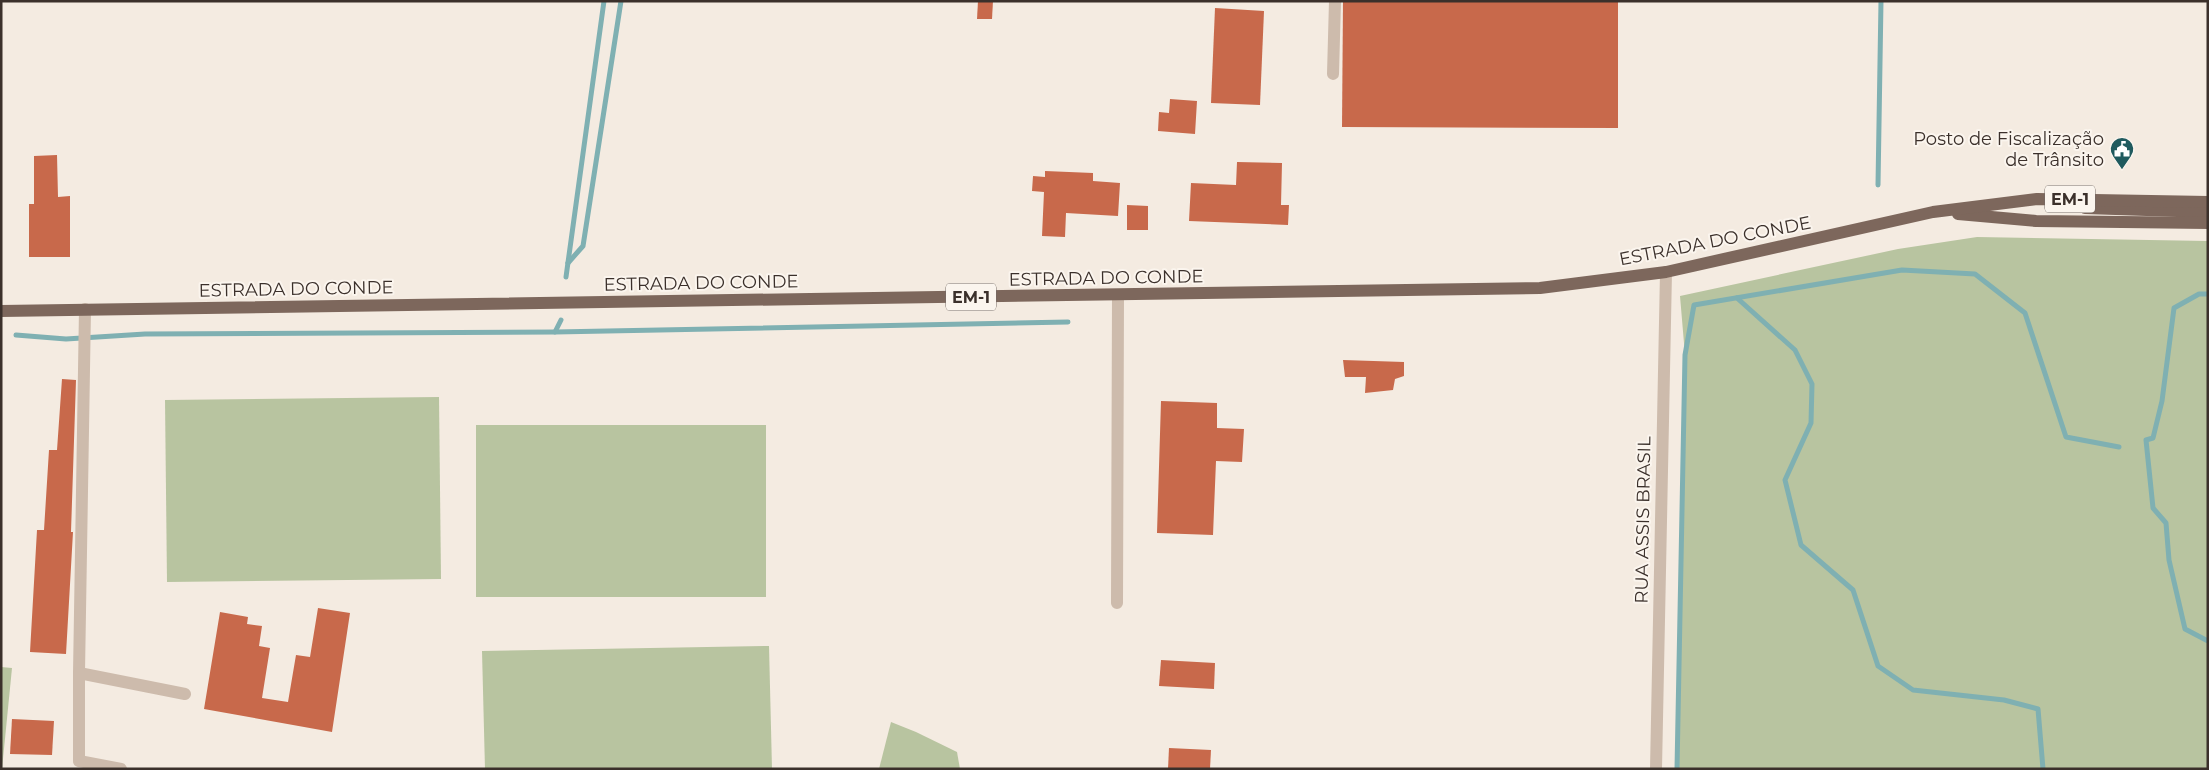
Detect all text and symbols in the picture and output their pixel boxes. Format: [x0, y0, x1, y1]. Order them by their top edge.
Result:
place label: Posto de Fiscalização de Trânsito [1913, 128, 2104, 171]
public building icon: Posto de Fiscalização de Trânsito [2109, 136, 2135, 170]
road number: EM-1 [2045, 185, 2095, 212]
street label: ESTRADA DO CONDE [1617, 212, 1813, 270]
street label: ESTRADA DO CONDE [1008, 265, 1204, 291]
street label: ESTRADA DO CONDE [603, 270, 799, 296]
street label: ESTRADA DO CONDE [198, 276, 394, 302]
road number: EM-1 [946, 284, 996, 310]
street label: RUA ASSIS BRASIL [1631, 436, 1655, 604]

